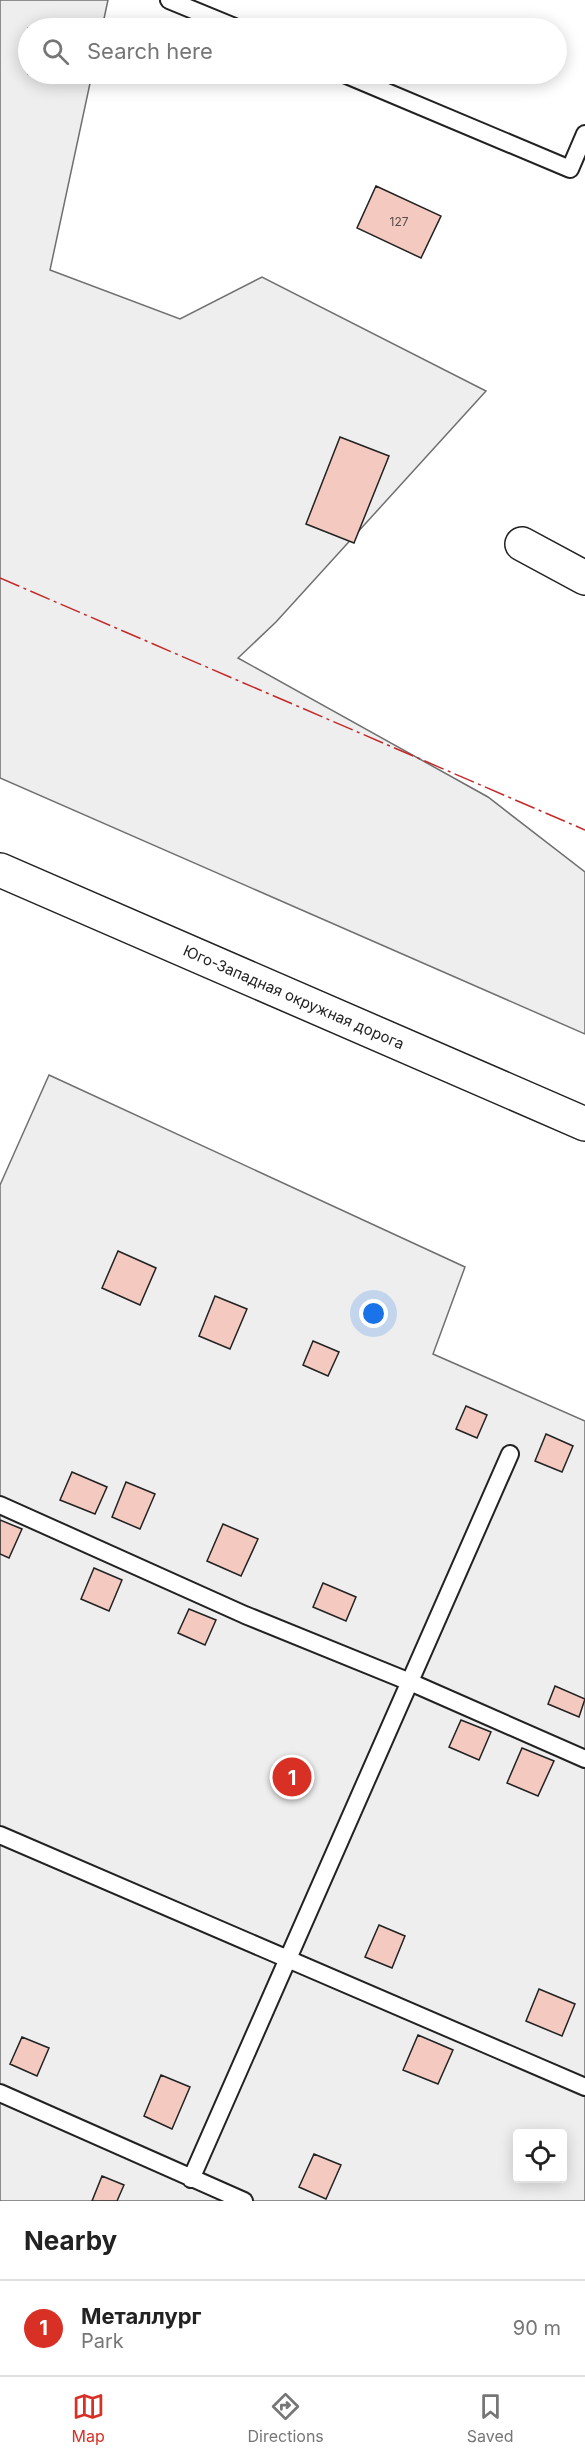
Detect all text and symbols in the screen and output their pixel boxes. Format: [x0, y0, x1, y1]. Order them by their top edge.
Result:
search box [18, 18, 567, 84]
icon: search [39, 35, 72, 68]
text: Search here [87, 38, 213, 64]
house number: 127 [390, 214, 409, 229]
street label: Юго-Западная окружная дорога [180, 941, 407, 1053]
your location [359, 1299, 388, 1328]
pin: 1 [272, 1754, 312, 1800]
map controls [513, 2129, 567, 2183]
button: locate [513, 2129, 567, 2183]
text: Nearby [24, 2225, 117, 2256]
text: Металлург [81, 2303, 202, 2329]
text: 1 [39, 2316, 48, 2340]
text: 90 m [513, 2316, 561, 2340]
text: Park [81, 2329, 124, 2353]
tab: Map [71, 2390, 105, 2446]
tab: Directions [248, 2390, 324, 2446]
tab: Saved [467, 2390, 514, 2446]

